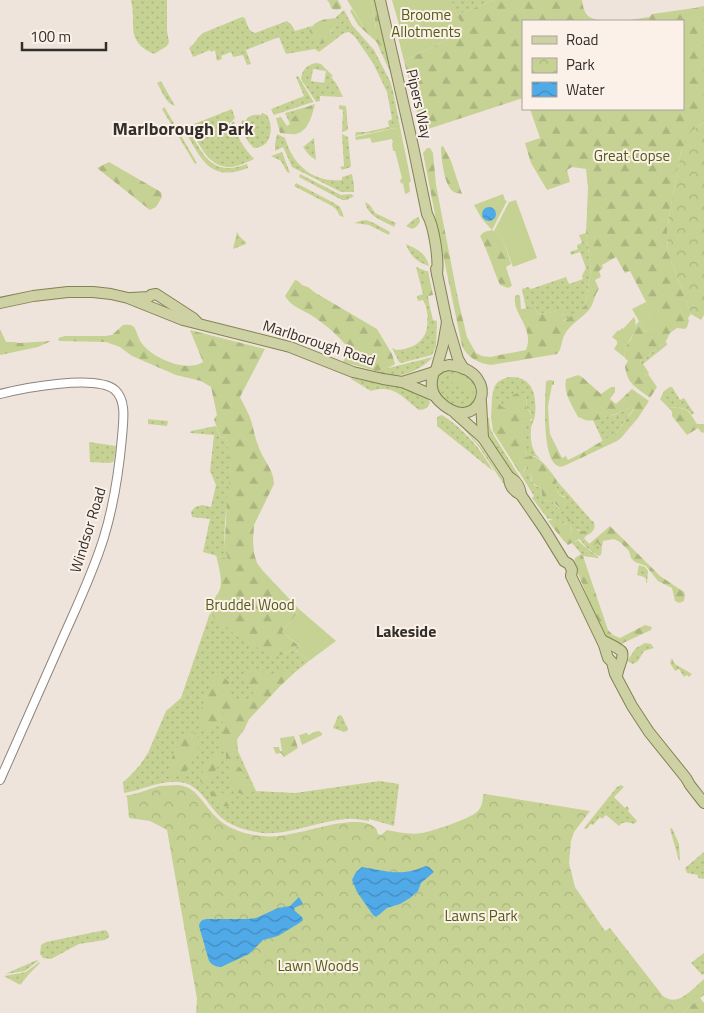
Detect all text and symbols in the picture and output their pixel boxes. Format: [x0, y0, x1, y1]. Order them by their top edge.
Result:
park label: Broome Allotments [391, 3, 461, 43]
scale bar [22, 20, 106, 52]
legend [522, 20, 684, 110]
text: 100 m [30, 25, 71, 48]
text: Road [566, 28, 598, 51]
text: Park [566, 53, 595, 76]
street label: Pipers Way [400, 67, 439, 141]
text: Water [566, 78, 605, 101]
district label: Marlborough Park [113, 115, 254, 142]
park label: Great Copse [594, 144, 670, 167]
street label: Marlborough Road [260, 314, 378, 372]
street label: Windsor Road [64, 484, 111, 576]
park label: Bruddel Wood [205, 593, 295, 616]
district label: Lakeside [376, 619, 436, 643]
park label: Lawns Park [444, 904, 518, 927]
park label: Lawn Woods [277, 954, 359, 977]

